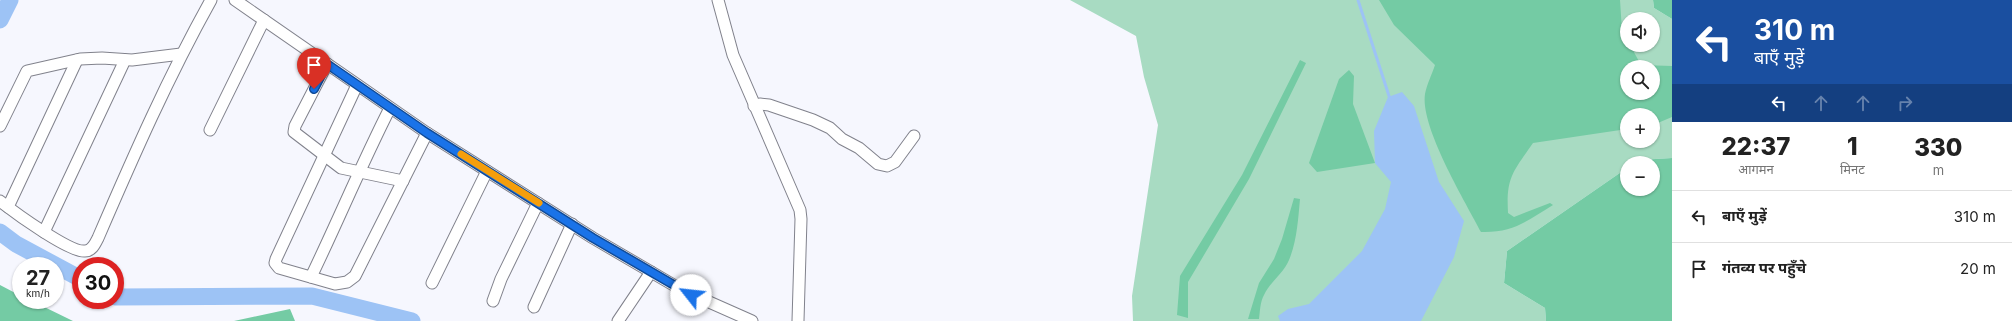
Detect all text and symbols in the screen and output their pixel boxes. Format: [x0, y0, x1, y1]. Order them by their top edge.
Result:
map controls [1620, 12, 1660, 196]
button: sound [1620, 12, 1660, 52]
text: 310 m [1754, 13, 1835, 47]
icon: left [1688, 16, 1740, 68]
text: बाएँ मुड़ें [1754, 47, 1804, 68]
pin [297, 48, 331, 89]
icon: arrive [303, 54, 325, 76]
button: search [1620, 60, 1660, 100]
icon: left [1768, 92, 1790, 114]
icon: ahead [1810, 92, 1832, 114]
icon: ahead [1852, 92, 1874, 114]
icon: right [1894, 92, 1916, 114]
button: + [1620, 108, 1660, 148]
text: 22:37 [1721, 132, 1790, 161]
text: 1 [1847, 132, 1858, 161]
text: 330 [1914, 133, 1962, 162]
button: − [1620, 156, 1660, 196]
text: आगमन [1738, 161, 1774, 177]
text: मिनट [1840, 161, 1865, 177]
text: m [1933, 162, 1944, 178]
icon: left [1688, 206, 1710, 228]
text: बाएँ मुड़ें [1722, 206, 1767, 225]
text: 310 m [1954, 207, 1996, 226]
speed limit sign: 30 [72, 257, 124, 309]
icon: arrive [1688, 258, 1710, 280]
text: गंतव्य पर पहुँचे [1722, 258, 1806, 277]
text: 20 m [1960, 259, 1996, 278]
text: 27 [26, 266, 50, 290]
position arrow [670, 274, 712, 316]
text: km/h [26, 287, 50, 299]

